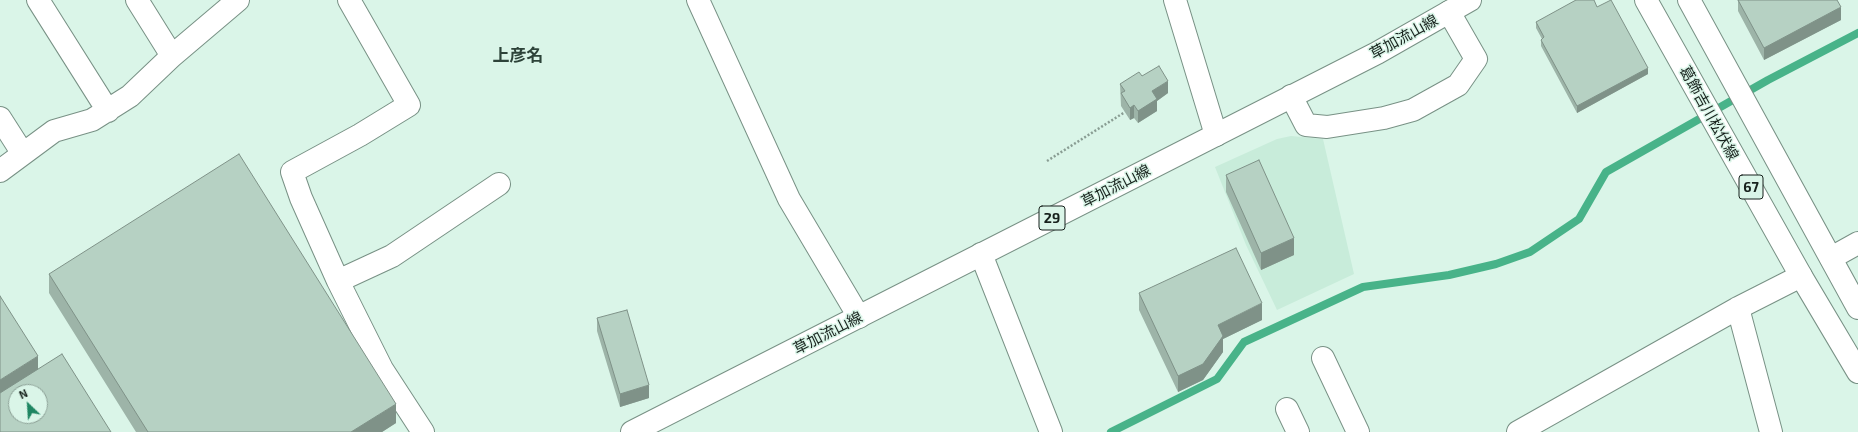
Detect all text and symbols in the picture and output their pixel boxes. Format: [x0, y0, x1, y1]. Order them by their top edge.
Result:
street label: 草加流山線 [1367, 11, 1441, 63]
district label: 上彦名 [493, 45, 543, 65]
street label: 葛飾吉川松伏線 [1676, 63, 1742, 163]
street label: 草加流山線 [1079, 161, 1153, 211]
road number: 67 [1739, 175, 1763, 199]
road number: 29 [1039, 206, 1065, 230]
street label: 草加流山線 [791, 308, 865, 358]
north arrow [8, 384, 48, 424]
text: N [17, 386, 29, 401]

